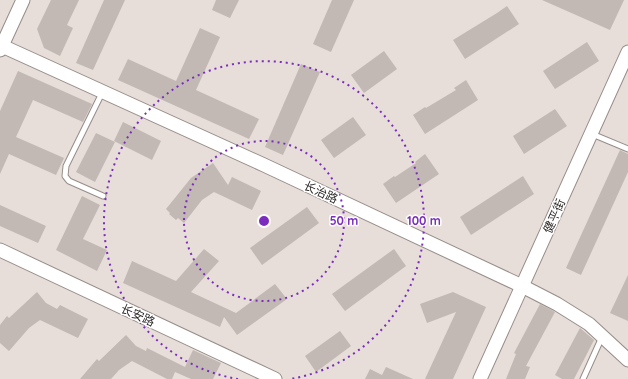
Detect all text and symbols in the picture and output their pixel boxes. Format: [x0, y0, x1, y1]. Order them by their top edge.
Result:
street label: 长治路 [302, 178, 340, 206]
street label: 健平街 [540, 196, 568, 236]
text: 50 m [330, 213, 358, 228]
text: 100 m [407, 213, 441, 228]
centre of rings [257, 214, 271, 228]
street label: 长安路 [119, 301, 157, 329]

